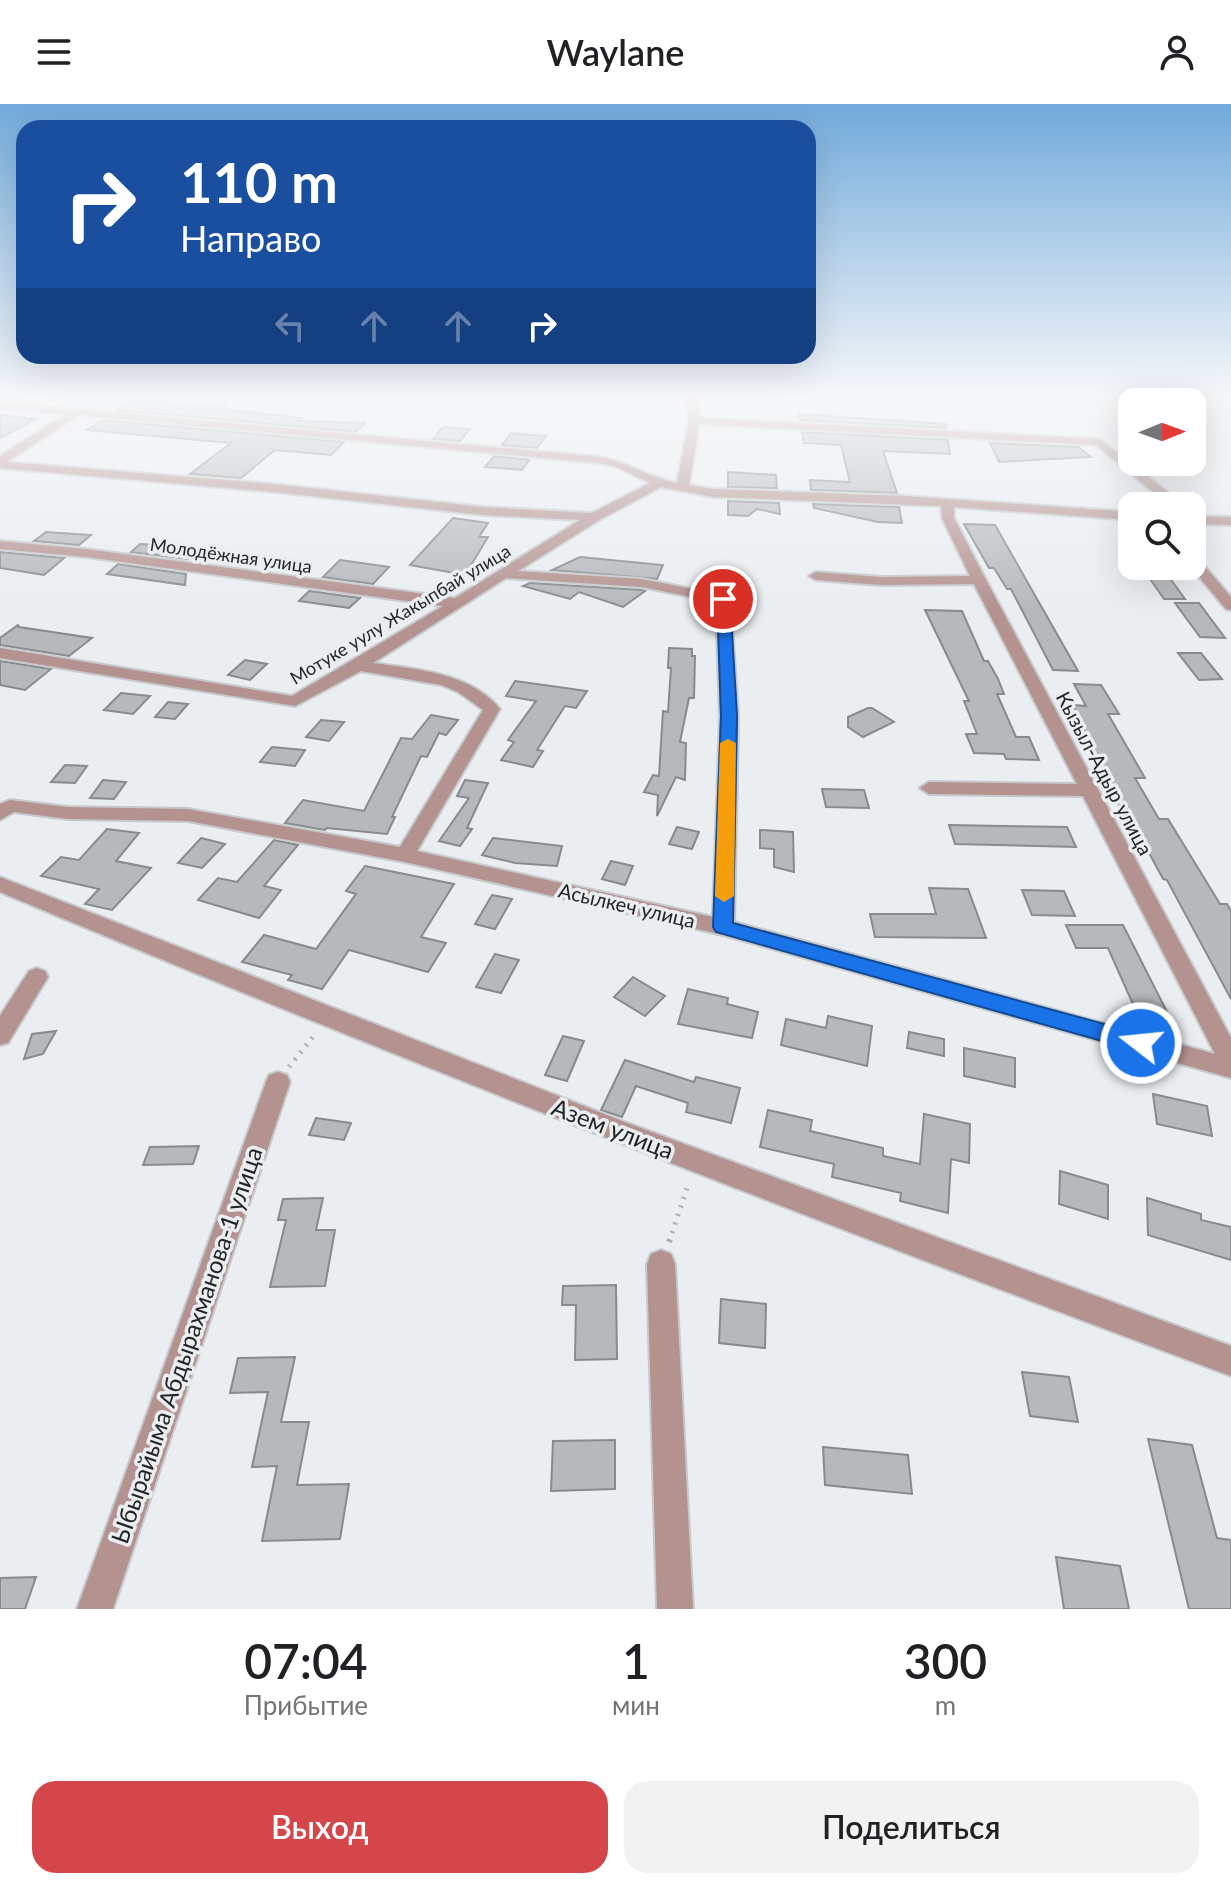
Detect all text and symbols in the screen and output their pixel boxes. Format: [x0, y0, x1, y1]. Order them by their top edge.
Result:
icon: menu [32, 30, 76, 74]
text: Waylane [547, 30, 684, 74]
icon: person [1155, 30, 1199, 74]
text: 110 m [180, 148, 338, 215]
icon: right [48, 152, 152, 256]
text: Направо [180, 216, 321, 260]
icon: left [268, 304, 312, 348]
icon: ahead [352, 304, 396, 348]
icon: ahead [436, 304, 480, 348]
icon: right [520, 304, 564, 348]
north arrow [1118, 388, 1206, 476]
map controls [1118, 388, 1206, 580]
button: search [1118, 492, 1206, 580]
street label: Молодёжная улица [149, 533, 313, 577]
street label: Мотуке уулу Жакыпбай улица [286, 539, 514, 689]
pin [689, 565, 757, 633]
icon: arrive [701, 577, 745, 621]
street label: Кызыл-Адыр улица [1052, 687, 1158, 859]
street label: Асылкеч улица [556, 878, 698, 932]
position arrow [1099, 1001, 1183, 1085]
street label: Азем улица [548, 1091, 678, 1165]
street label: Ыбырайыма Абдырахманова-1 улица [104, 1143, 268, 1547]
text: 07:04 [244, 1632, 368, 1689]
text: 1 [622, 1632, 650, 1689]
text: 300 [904, 1632, 987, 1689]
text: Прибытие [244, 1689, 368, 1721]
text: мин [612, 1689, 660, 1721]
text: m [935, 1689, 956, 1721]
button: Выход [32, 1781, 608, 1873]
button: Поделиться [624, 1781, 1199, 1873]

